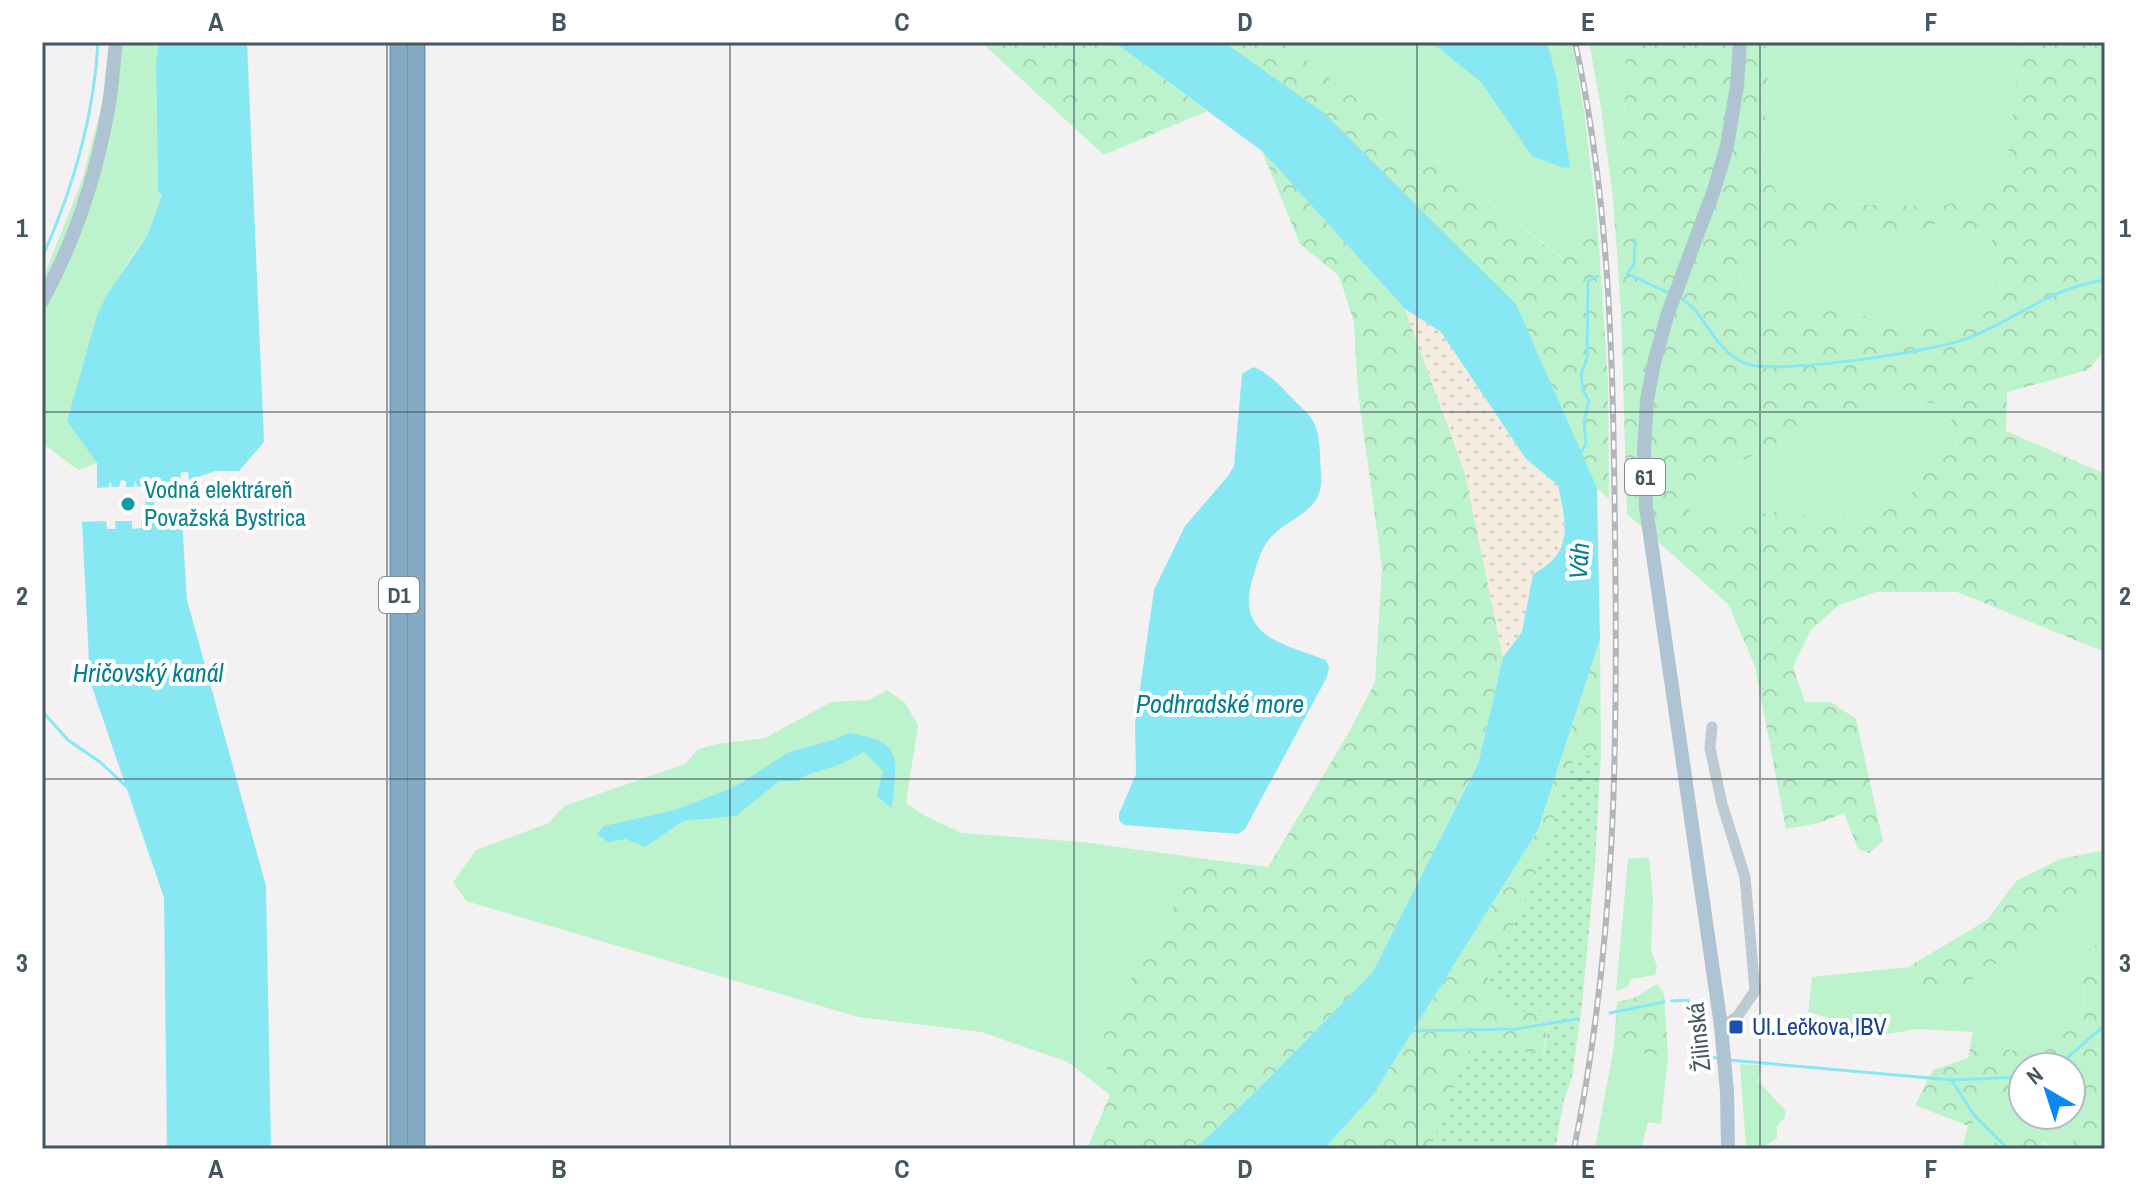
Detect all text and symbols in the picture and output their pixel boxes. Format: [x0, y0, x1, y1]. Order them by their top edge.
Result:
text: A [208, 4, 224, 39]
text: B [551, 4, 567, 39]
text: C [894, 4, 910, 39]
text: D [1237, 4, 1253, 39]
text: E [1581, 4, 1595, 39]
text: F [1924, 4, 1938, 39]
text: 1 [16, 210, 28, 245]
text: 1 [2119, 210, 2131, 245]
road number: 61 [1625, 459, 1665, 495]
place label: Vodná elektráreň Považská Bystrica [144, 473, 306, 533]
marker: Vodná elektráreň Považská Bystrica [119, 495, 137, 513]
water label: Váh [1560, 541, 1597, 581]
road number: D1 [379, 577, 419, 613]
text: 2 [16, 578, 28, 613]
text: 2 [2119, 578, 2131, 613]
water label: Hričovský kanál [73, 655, 224, 690]
water label: Podhradské more [1136, 686, 1304, 721]
text: 3 [16, 945, 28, 980]
text: 3 [2119, 945, 2131, 980]
street label: Žilinská [1678, 1001, 1718, 1073]
place label: Ul.Lečkova,IBV [1752, 1010, 1887, 1042]
marker: Ul.Lečkova,IBV [1727, 1018, 1745, 1036]
north arrow [2007, 1051, 2087, 1131]
text: N [2020, 1060, 2049, 1091]
text: A [208, 1151, 224, 1186]
text: B [551, 1151, 567, 1186]
text: C [894, 1151, 910, 1186]
text: D [1237, 1151, 1253, 1186]
text: E [1581, 1151, 1595, 1186]
text: F [1924, 1151, 1938, 1186]

